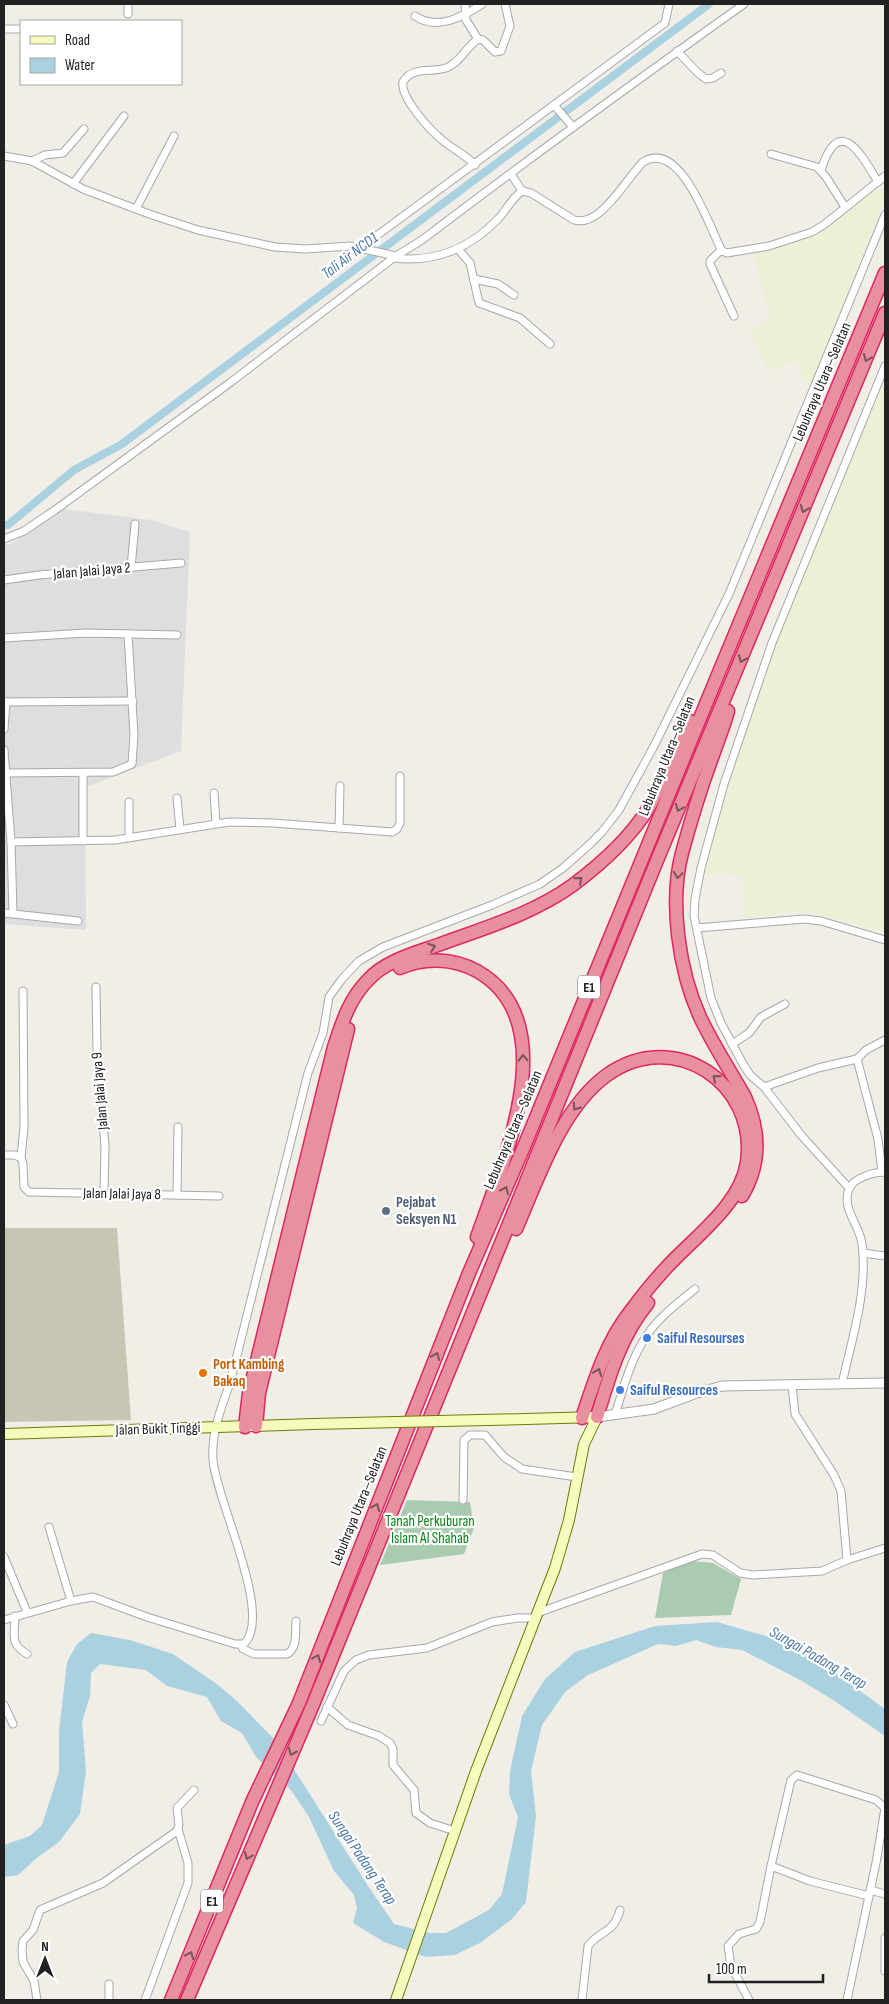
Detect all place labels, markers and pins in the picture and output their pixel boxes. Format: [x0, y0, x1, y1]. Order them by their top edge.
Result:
place label: Pejabat Seksyen N1 [396, 1193, 457, 1229]
marker: Pejabat Seksyen N1 [380, 1205, 392, 1217]
place label: Saiful Resourses [657, 1329, 745, 1348]
marker: Saiful Resourses [641, 1332, 653, 1344]
place label: Port Kambing Bakaq [213, 1355, 285, 1391]
marker: Port Kambing Bakaq [197, 1367, 209, 1379]
place label: Saiful Resources [630, 1381, 718, 1400]
marker: Saiful Resources [614, 1384, 626, 1396]

